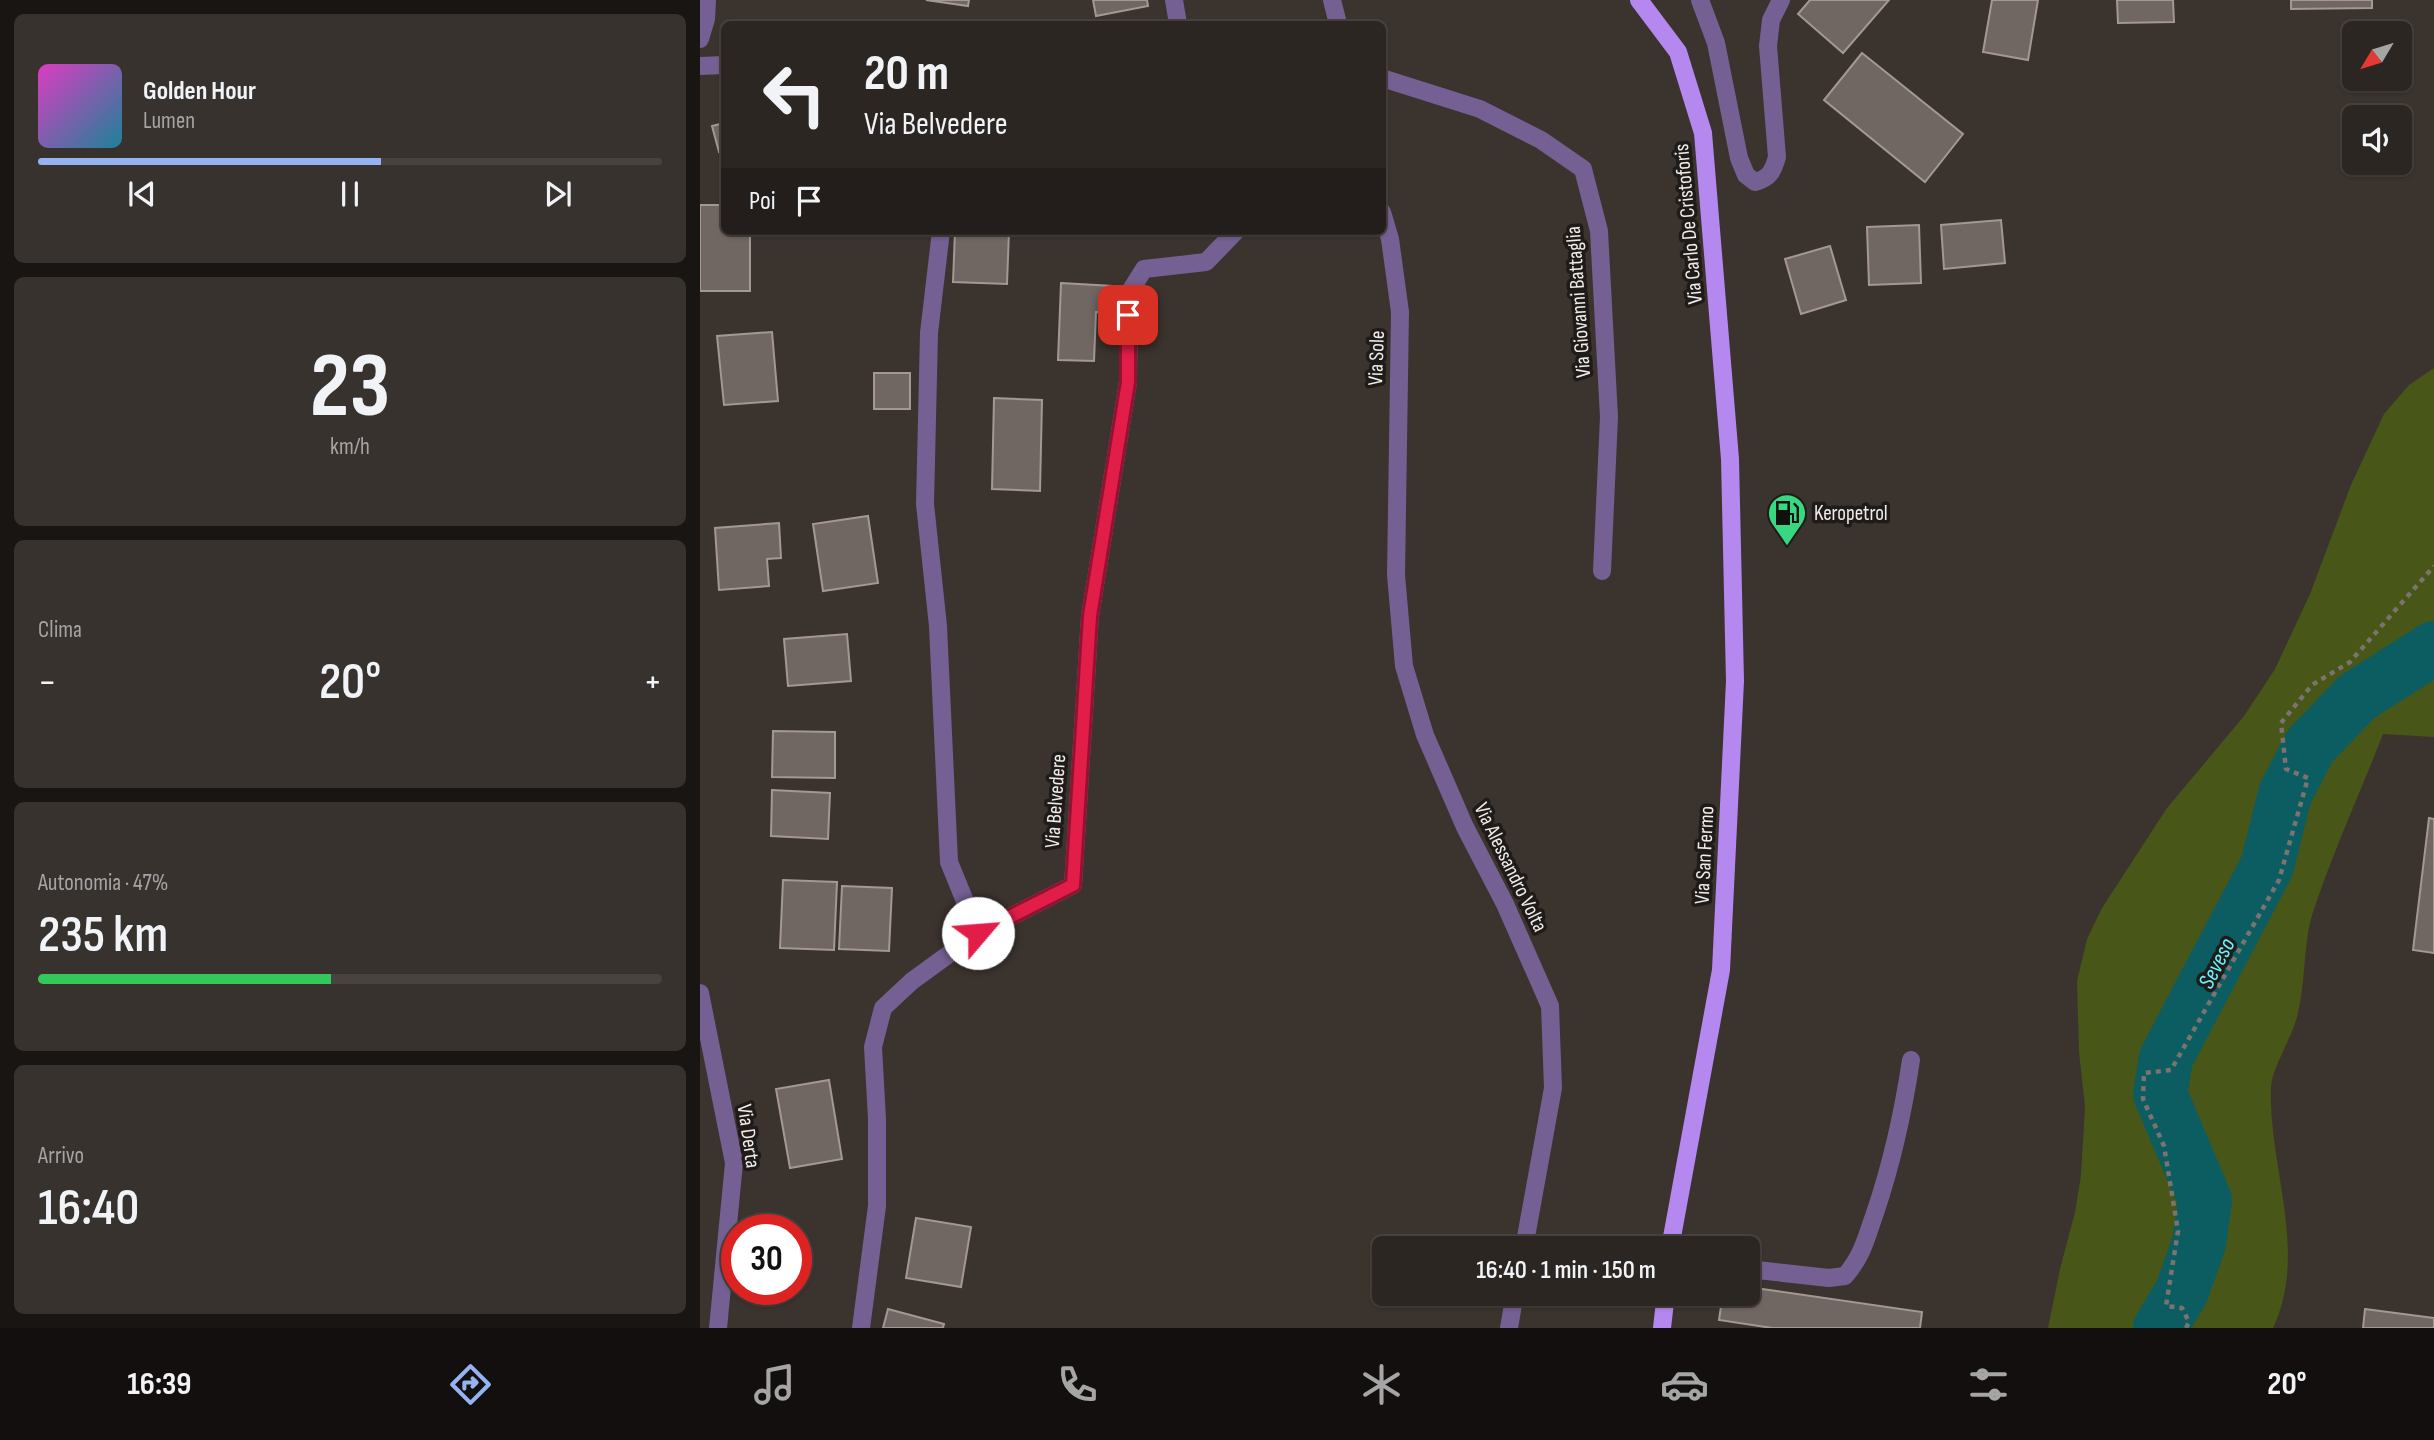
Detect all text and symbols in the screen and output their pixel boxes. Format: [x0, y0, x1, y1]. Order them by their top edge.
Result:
north arrow [2342, 21, 2412, 91]
map controls [2342, 21, 2412, 175]
text: 20 m [864, 45, 949, 104]
icon: left [749, 49, 840, 140]
text: Golden Hour [143, 76, 256, 107]
text: Via Belvedere [864, 105, 1008, 144]
button: sound [2342, 105, 2412, 175]
text: Lumen [143, 107, 195, 135]
street label: Via Carlo De Cristoforis [1669, 143, 1708, 305]
icon: previous [123, 175, 161, 213]
icon: pause [331, 175, 369, 213]
icon: next [539, 175, 577, 213]
icon: arrive [790, 182, 828, 220]
text: Poi [749, 186, 776, 217]
street label: Via Giovanni Battaglia [1561, 225, 1596, 379]
pin [1098, 285, 1158, 345]
icon: arrive [1109, 296, 1147, 334]
street label: Via Sole [1363, 330, 1390, 386]
text: 23 [310, 333, 390, 442]
text: km/h [330, 433, 370, 461]
fuel station icon: Keropetrol [1766, 492, 1808, 547]
place label: Keropetrol [1814, 501, 1888, 526]
text: Clima [38, 616, 82, 644]
text: 20° [319, 651, 381, 714]
text: − [38, 660, 57, 705]
text: + [643, 660, 662, 705]
street label: Via Belvedere [1040, 753, 1071, 849]
street label: Via Alessandro Volta [1469, 799, 1553, 936]
street label: Via San Fermo [1689, 805, 1720, 905]
text: Autonomia · 47% [38, 869, 168, 897]
position arrow [941, 896, 1015, 970]
text: 235 km [38, 904, 168, 967]
water label: Seveso [2192, 933, 2242, 994]
street label: Via Derta [732, 1103, 765, 1170]
text: Arrivo [38, 1142, 84, 1170]
text: 16:40 [38, 1177, 139, 1240]
speed limit sign: 30 [721, 1214, 812, 1305]
text: 16:40 · 1 min · 150 m [1476, 1255, 1656, 1286]
icon: directions [446, 1360, 495, 1409]
icon: music [750, 1360, 799, 1409]
icon: phone [1053, 1360, 1102, 1409]
icon: climate [1357, 1360, 1406, 1409]
icon: car [1660, 1360, 1709, 1409]
icon: filters [1964, 1360, 2013, 1409]
text: 16:39 [127, 1365, 192, 1404]
text: 20° [2267, 1365, 2307, 1404]

